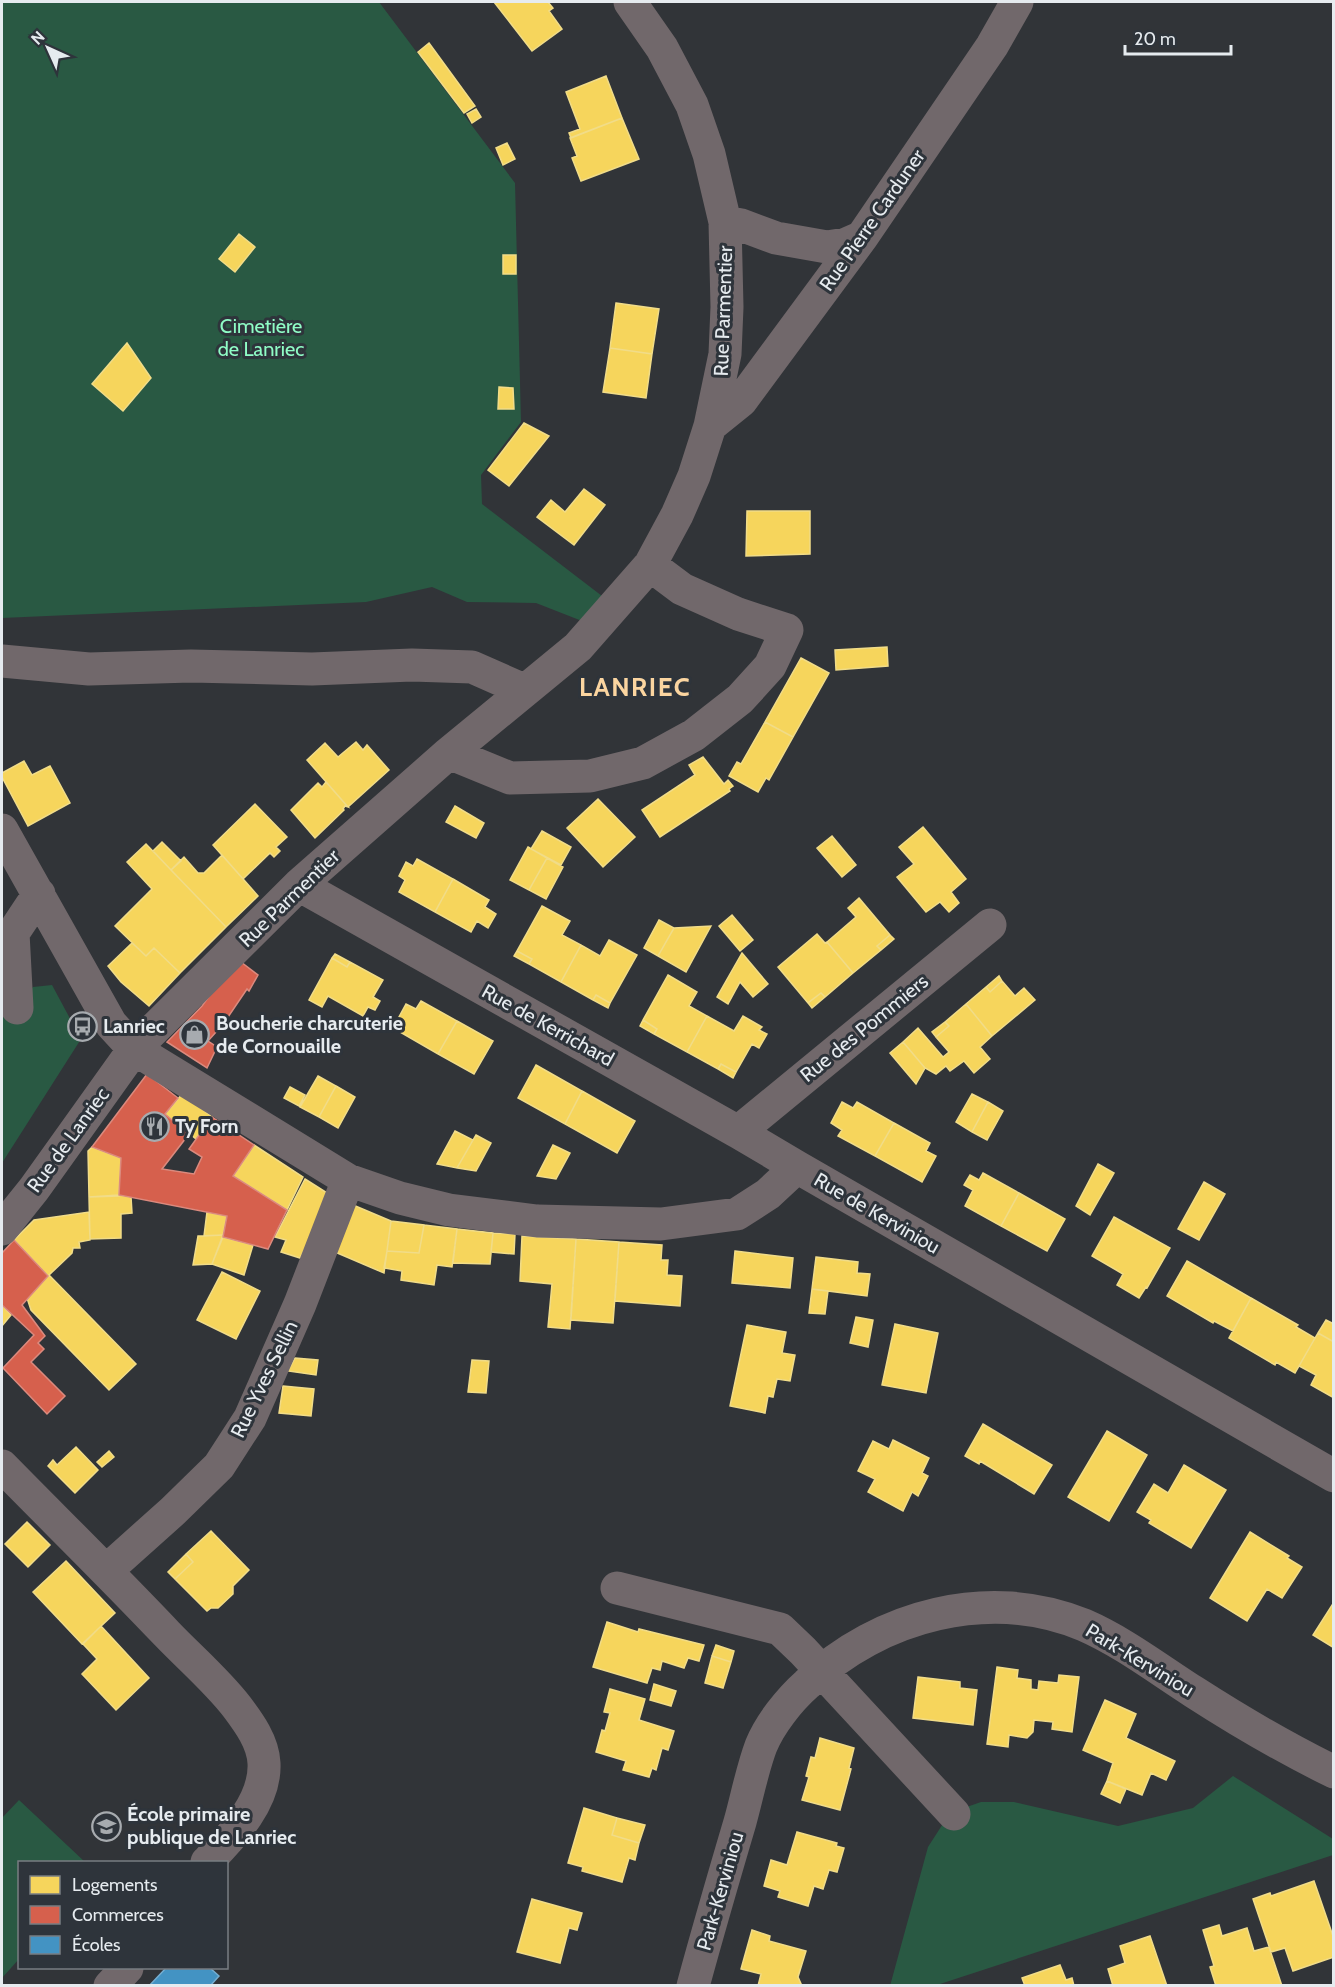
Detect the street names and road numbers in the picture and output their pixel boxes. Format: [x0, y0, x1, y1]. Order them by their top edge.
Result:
street label: Rue Pierre Carduner [814, 144, 930, 295]
street label: Rue Parmentier [709, 245, 737, 377]
street label: Rue Parmentier [234, 844, 345, 952]
street label: Rue des Pommiers [795, 969, 933, 1087]
street label: Rue de Kerrichard [478, 979, 618, 1071]
street label: Rue de Lanriec [22, 1083, 114, 1197]
street label: Rue de Kerviniou [810, 1167, 944, 1259]
street label: Rue Yves Sellin [225, 1317, 303, 1441]
street label: Park-Kerviniou [1081, 1618, 1199, 1702]
street label: Park-Kerviniou [692, 1829, 748, 1953]

